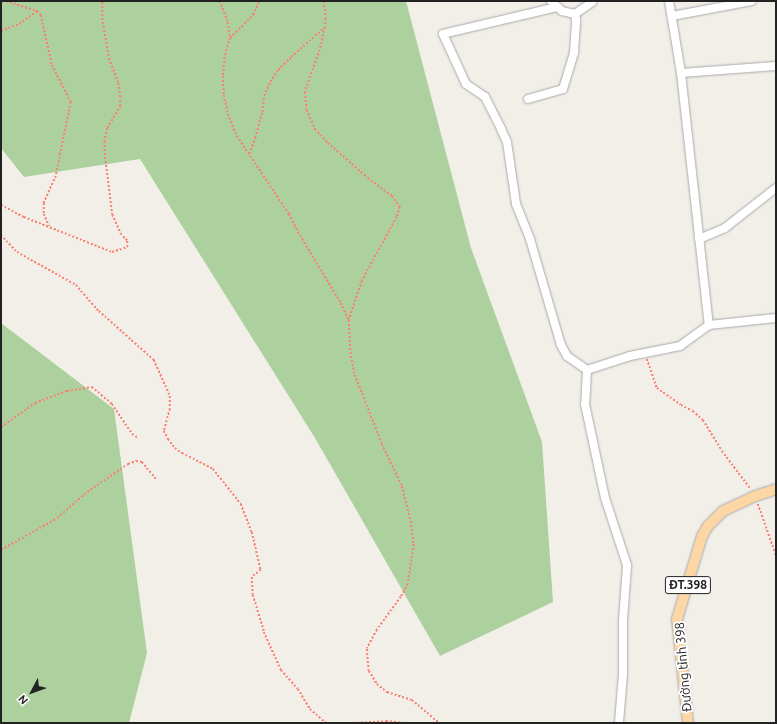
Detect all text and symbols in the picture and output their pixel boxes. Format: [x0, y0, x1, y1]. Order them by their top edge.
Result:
road number: ĐT.398 [664, 575, 712, 595]
street label: Đường tỉnh 398 [671, 621, 695, 713]
north arrow [12, 672, 52, 712]
text: N [16, 693, 30, 707]

